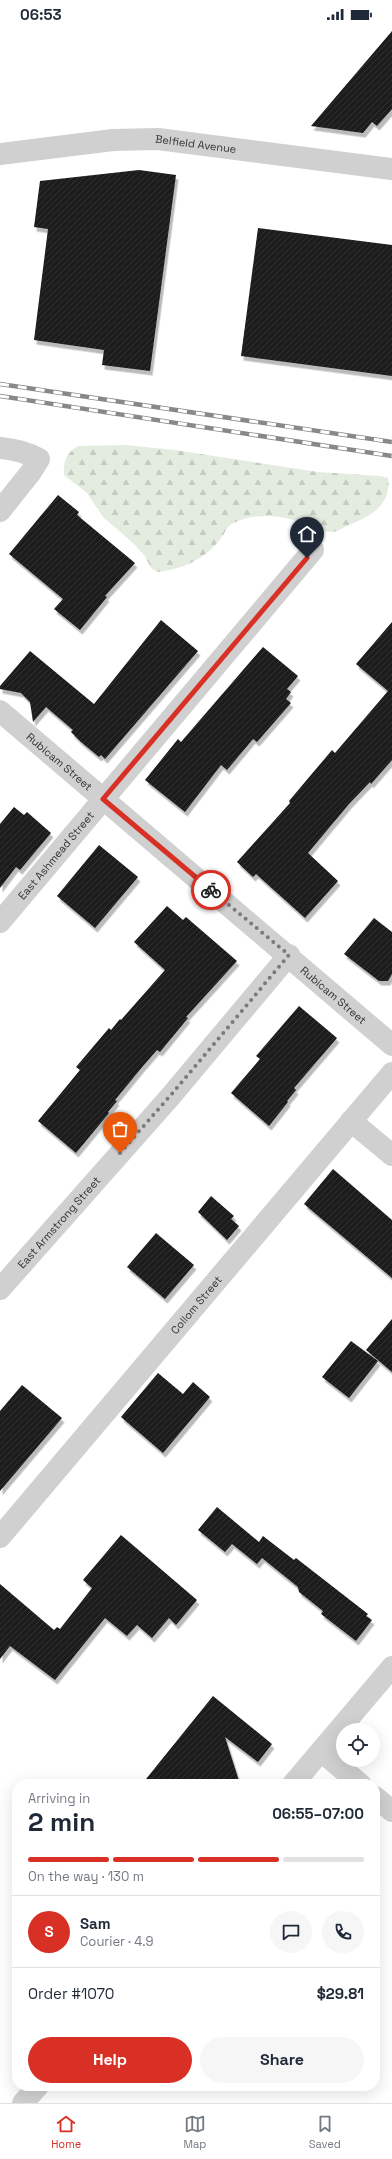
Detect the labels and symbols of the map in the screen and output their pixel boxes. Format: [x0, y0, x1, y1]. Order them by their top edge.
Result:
street label: Belfield Avenue [154, 132, 237, 156]
pin [290, 517, 324, 558]
street label: Rubicam Street [23, 730, 95, 794]
street label: East Ashmead Street [15, 808, 97, 902]
courier [191, 870, 231, 910]
street label: Rubicam Street [298, 963, 369, 1027]
pin [103, 1112, 137, 1153]
street label: East Armstrong Street [15, 1173, 103, 1271]
street label: Collom Street [168, 1273, 225, 1337]

